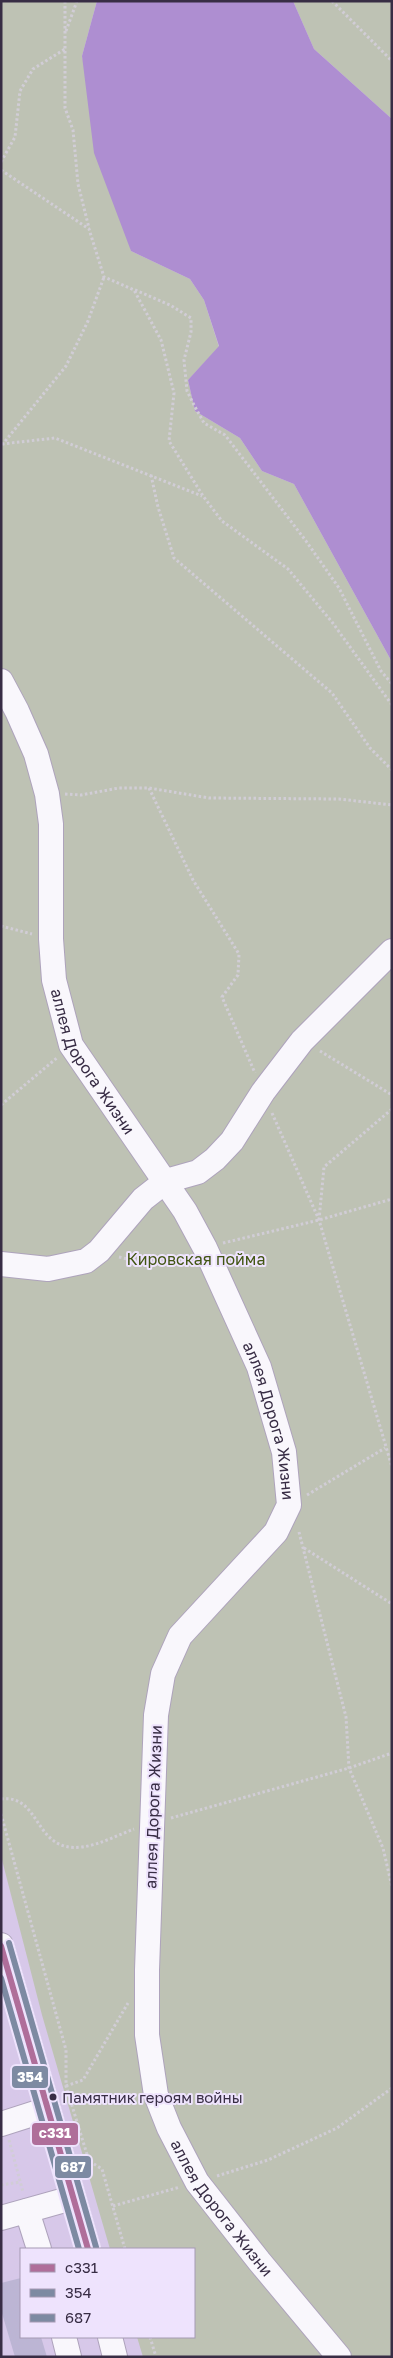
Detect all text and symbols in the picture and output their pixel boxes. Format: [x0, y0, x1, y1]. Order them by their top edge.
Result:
street label: аллея Дорога Жизни [47, 986, 139, 1138]
park label: Кировская пойма [127, 1249, 265, 1269]
street label: аллея Дорога Жизни [239, 1338, 298, 1501]
street label: аллея Дорога Жизни [140, 1725, 166, 1889]
line badge: 354 [11, 2065, 49, 2089]
text: 354 [17, 2068, 43, 2085]
place label: Памятник героям войны [62, 2088, 243, 2106]
marker: Памятник героям войны [48, 2092, 58, 2102]
line badge: с331 [31, 2122, 79, 2146]
text: с331 [39, 2124, 71, 2141]
street label: аллея Дорога Жизни [167, 2136, 277, 2280]
line badge: 687 [54, 2155, 92, 2179]
text: 687 [60, 2158, 86, 2175]
legend [20, 2248, 195, 2338]
text: с331 [65, 2258, 98, 2276]
text: 354 [65, 2283, 92, 2301]
text: 687 [65, 2308, 91, 2326]

